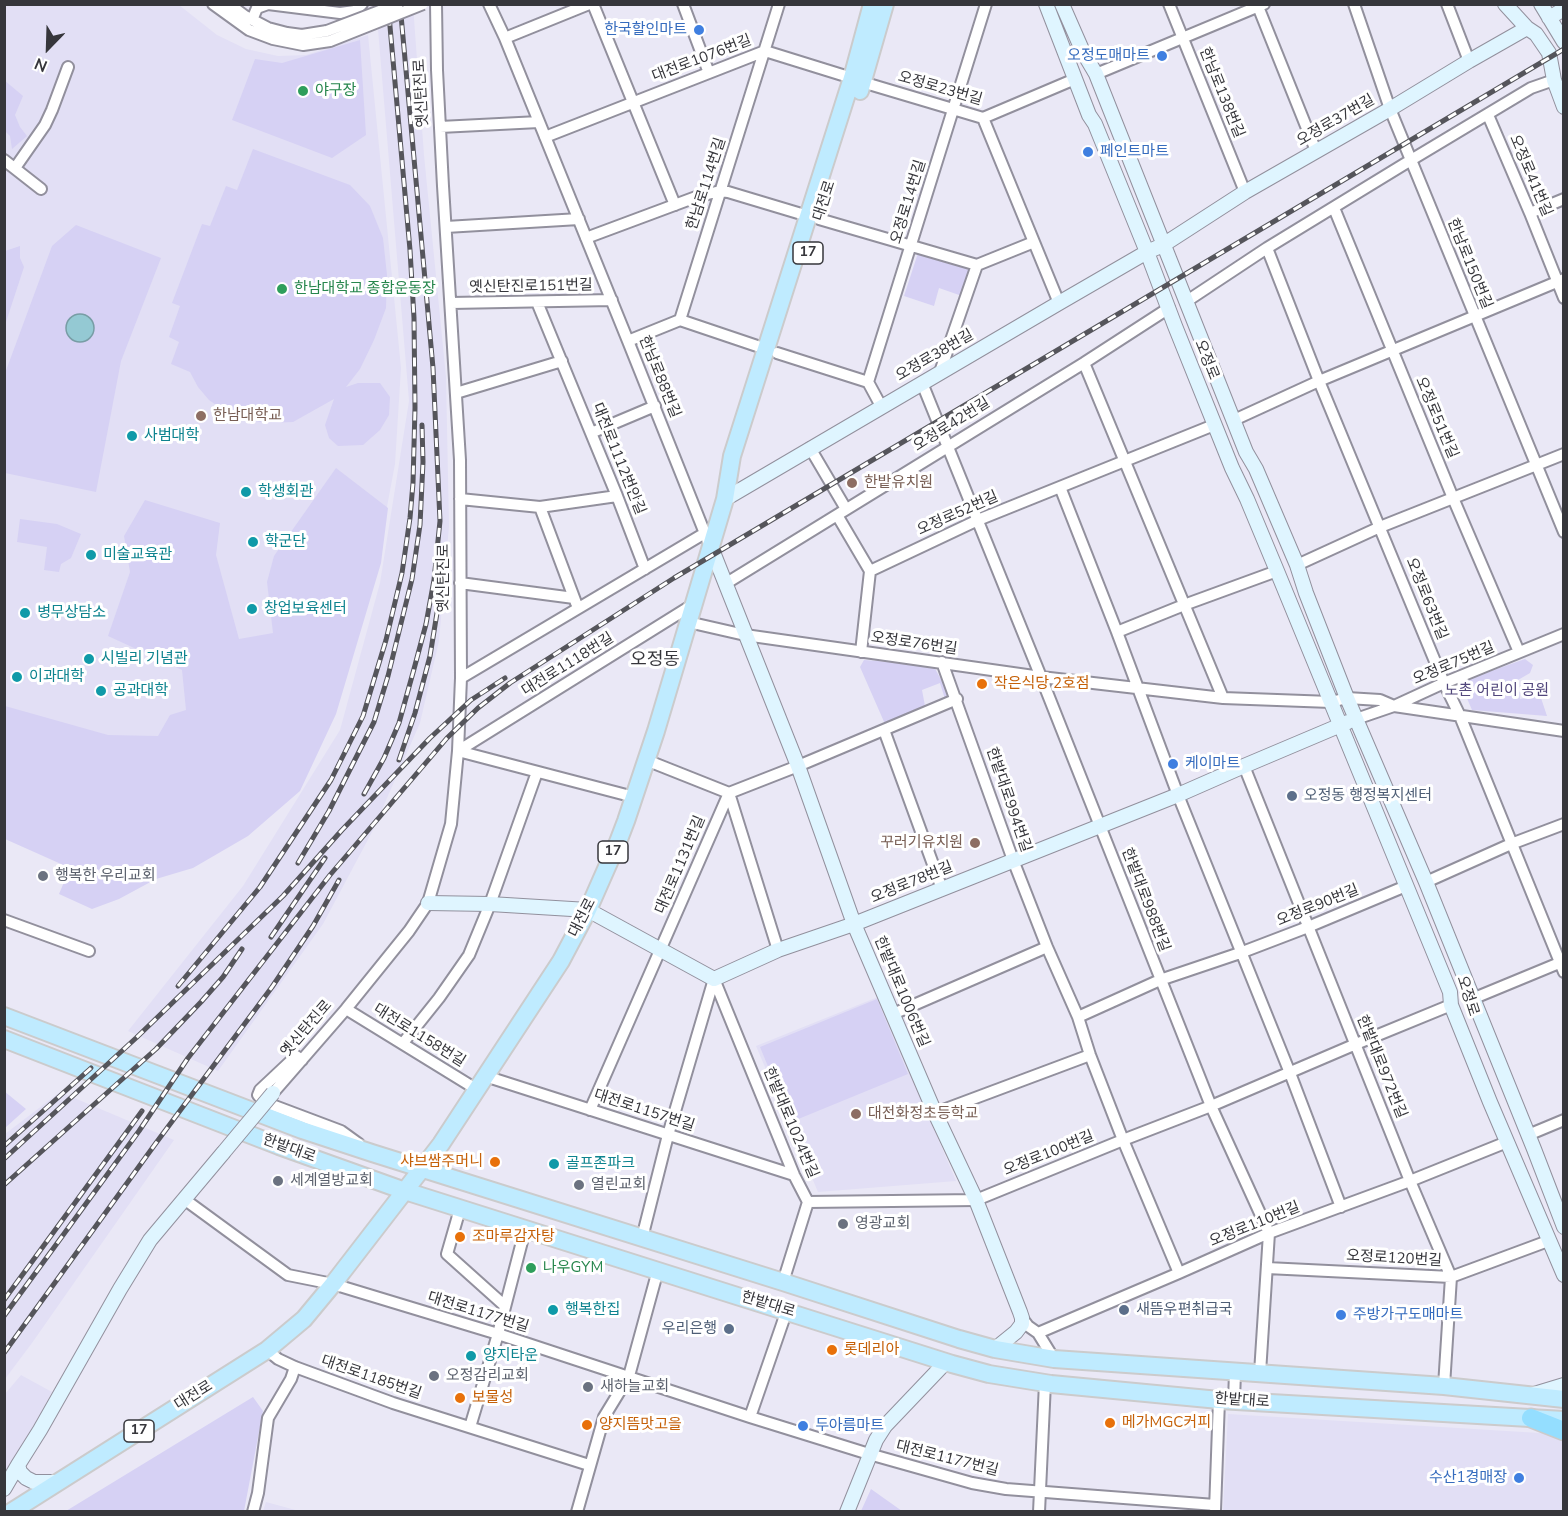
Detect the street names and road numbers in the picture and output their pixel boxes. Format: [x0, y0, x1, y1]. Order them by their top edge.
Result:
street label: 대전로1076번길 [650, 32, 754, 86]
street label: 한남로138번길 [1195, 45, 1247, 141]
street label: 옛신탄진로 [411, 58, 433, 128]
street label: 오정로23번길 [896, 68, 984, 110]
street label: 오정로37번길 [1294, 91, 1378, 151]
street label: 오정로41번길 [1505, 132, 1555, 220]
street label: 한남로114번길 [684, 136, 730, 232]
street label: 오정로14번길 [888, 158, 930, 246]
street label: 대전로 [810, 179, 840, 223]
street label: 한남로150번길 [1443, 216, 1495, 312]
road number: 17 [793, 242, 823, 264]
street label: 옛신탄진로151번길 [469, 277, 593, 297]
street label: 오정로38번길 [893, 326, 977, 386]
street label: 한남로88번길 [634, 333, 684, 421]
street label: 오정로 [1190, 337, 1222, 383]
street label: 오정로51번길 [1411, 374, 1461, 462]
street label: 오정로42번길 [910, 394, 994, 456]
street label: 대전로1112번안길 [587, 401, 649, 517]
street label: 오정로52번길 [915, 488, 1001, 540]
street label: 옛신탄진로 [435, 544, 453, 612]
street label: 오정로63번길 [1401, 555, 1451, 643]
street label: 오정로76번길 [870, 629, 958, 659]
street label: 대전로1118번길 [519, 630, 617, 700]
street label: 오정로75번길 [1410, 639, 1498, 689]
street label: 한밭대로994번길 [982, 745, 1034, 855]
street label: 대전로1131번길 [652, 813, 710, 917]
road number: 17 [598, 841, 628, 863]
street label: 한밭대로988번길 [1117, 846, 1173, 954]
street label: 오정로78번길 [868, 858, 956, 908]
street label: 오정로90번길 [1274, 881, 1362, 931]
street label: 대전로 [566, 895, 600, 941]
street label: 한밭대로1006번길 [870, 934, 932, 1050]
street label: 오정로 [1452, 974, 1482, 1018]
street label: 옛신탄진로 [278, 997, 336, 1061]
street label: 대전로1158번길 [370, 1001, 468, 1071]
street label: 한밭대로972번길 [1352, 1013, 1410, 1121]
street label: 한밭대로1024번길 [759, 1065, 821, 1181]
street label: 대전로1157번길 [591, 1086, 697, 1136]
street label: 오정로100번길 [1001, 1128, 1097, 1180]
street label: 한밭대로 [260, 1131, 318, 1167]
street label: 오정로110번길 [1207, 1199, 1303, 1251]
street label: 오정로120번길 [1346, 1248, 1442, 1270]
street label: 한밭대로 [739, 1288, 797, 1322]
street label: 대전로1177번길 [425, 1289, 531, 1337]
street label: 대전로1185번길 [318, 1352, 424, 1404]
street label: 대전로 [172, 1377, 216, 1415]
street label: 한밭대로 [1214, 1390, 1270, 1412]
road number: 17 [124, 1420, 154, 1442]
street label: 대전로1177번길 [894, 1438, 1000, 1480]

